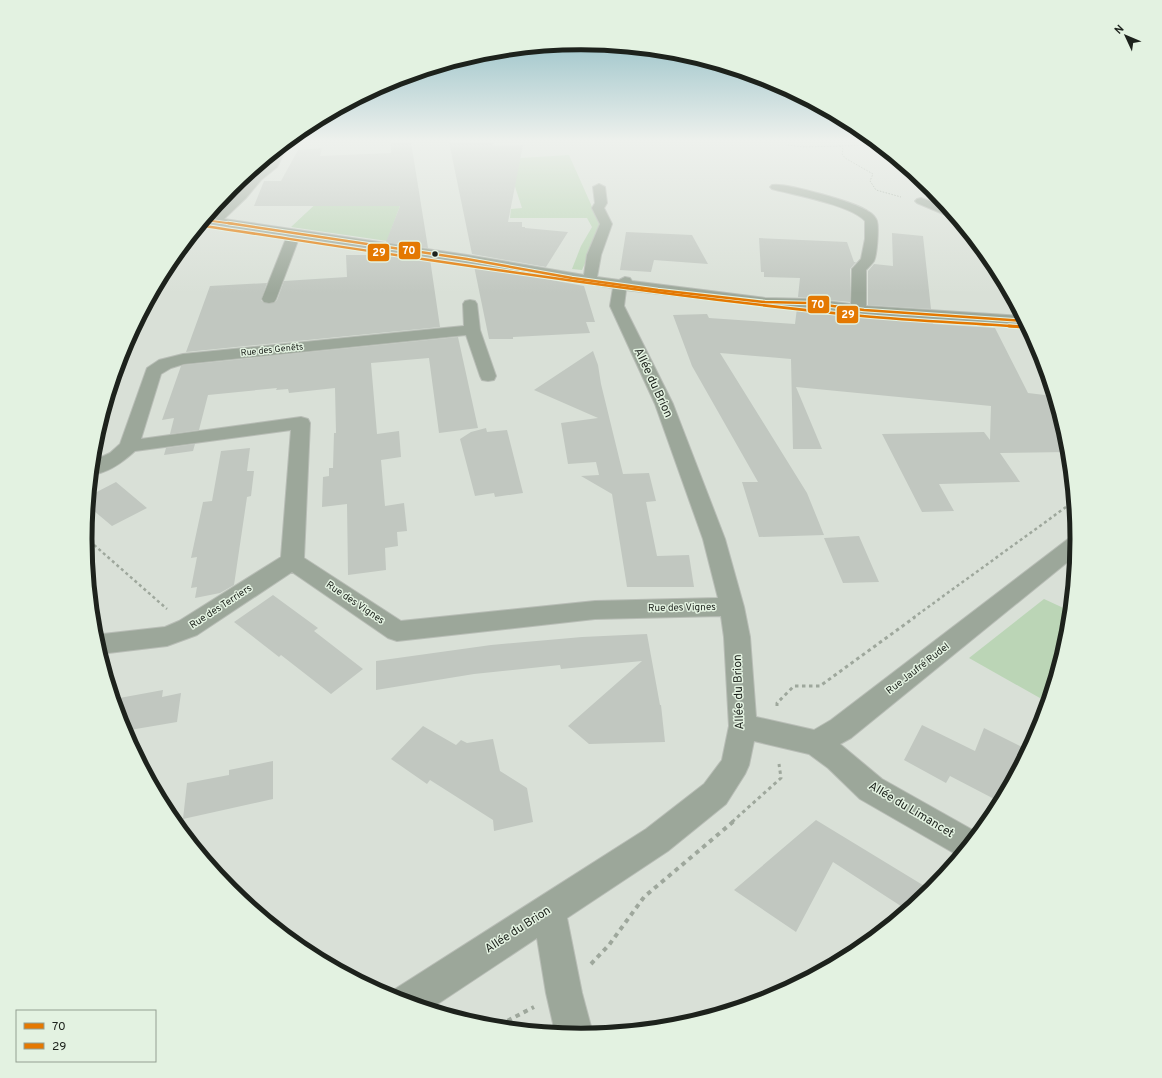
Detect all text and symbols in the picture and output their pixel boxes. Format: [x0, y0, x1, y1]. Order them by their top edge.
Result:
north arrow [1106, 16, 1146, 56]
text: N [1112, 22, 1127, 37]
line badge: 70 [398, 241, 421, 260]
line badge: 29 [367, 243, 390, 262]
text: 70 [402, 244, 416, 258]
text: 29 [372, 246, 386, 260]
unlabelled marker [430, 249, 440, 259]
line badge: 70 [807, 295, 830, 314]
text: 70 [811, 298, 825, 312]
line badge: 29 [836, 305, 859, 324]
text: 29 [841, 308, 855, 322]
street label: Rue des Genêts [240, 341, 304, 359]
street label: Allée du Brion [630, 345, 676, 421]
street label: Rue des Vignes [323, 579, 387, 628]
street label: Rue des Terriers [187, 582, 255, 632]
street label: Rue des Vignes [648, 601, 716, 615]
street label: Rue Jaufré Rudel [884, 640, 952, 698]
street label: Allée du Brion [730, 654, 748, 730]
street label: Allée du Limancet [865, 778, 957, 842]
street label: Allée du Brion [482, 903, 554, 957]
legend [16, 1010, 156, 1062]
text: 70 [52, 1019, 66, 1035]
text: 29 [52, 1039, 67, 1055]

